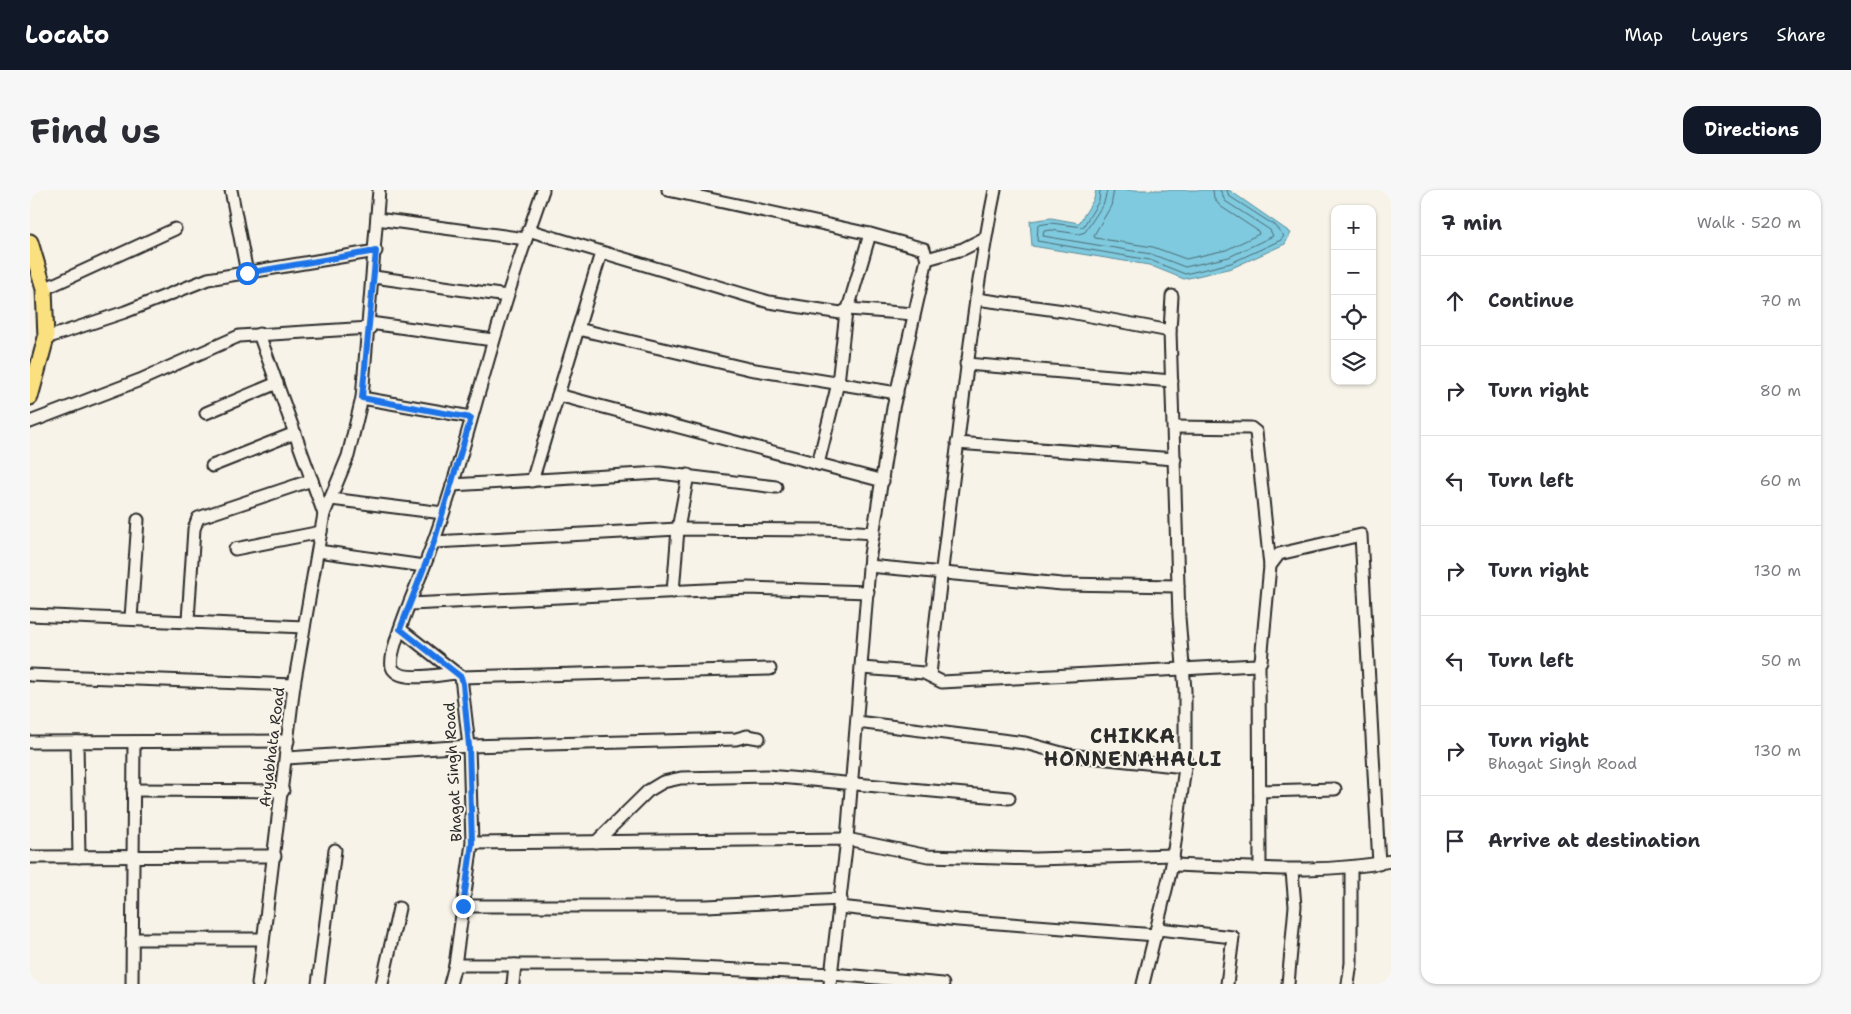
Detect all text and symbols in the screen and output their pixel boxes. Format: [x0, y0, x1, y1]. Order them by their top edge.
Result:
text: Locato [25, 19, 109, 51]
text: Map [1625, 23, 1663, 47]
text: Layers [1691, 23, 1748, 47]
text: Share [1776, 23, 1826, 47]
button: Directions [1683, 106, 1821, 154]
text: Find us [30, 107, 161, 154]
map controls [1331, 205, 1376, 385]
button: + [1331, 205, 1376, 250]
text: 7 min [1441, 209, 1502, 237]
text: Walk · 520 m [1697, 212, 1801, 233]
button: − [1331, 250, 1376, 295]
route start [236, 262, 259, 285]
icon: ahead [1441, 287, 1469, 315]
text: Continue [1488, 288, 1574, 313]
text: 70 m [1760, 290, 1801, 311]
button: locate [1331, 295, 1376, 340]
button: layers [1331, 340, 1376, 385]
icon: right [1441, 377, 1469, 405]
text: Turn right [1488, 378, 1589, 403]
text: 80 m [1760, 380, 1801, 401]
icon: left [1441, 467, 1469, 495]
text: Turn left [1488, 468, 1574, 493]
text: 60 m [1760, 470, 1801, 491]
icon: right [1441, 557, 1469, 585]
text: Turn right [1488, 558, 1589, 583]
text: 130 m [1754, 560, 1801, 581]
icon: left [1441, 647, 1469, 675]
text: Turn left [1488, 648, 1574, 673]
text: 50 m [1761, 650, 1801, 671]
street label: Aryabhata Road [255, 685, 289, 808]
street label: Bhagat Singh Road [439, 701, 467, 842]
district label: CHIKKA HONNENAHALLI [1044, 723, 1222, 772]
text: Turn right [1488, 728, 1589, 753]
icon: right [1441, 737, 1469, 765]
text: 130 m [1754, 740, 1801, 761]
text: Bhagat Singh Road [1488, 753, 1637, 774]
icon: arrive [1441, 827, 1469, 855]
text: Arrive at destination [1488, 828, 1700, 853]
route end [452, 895, 475, 918]

